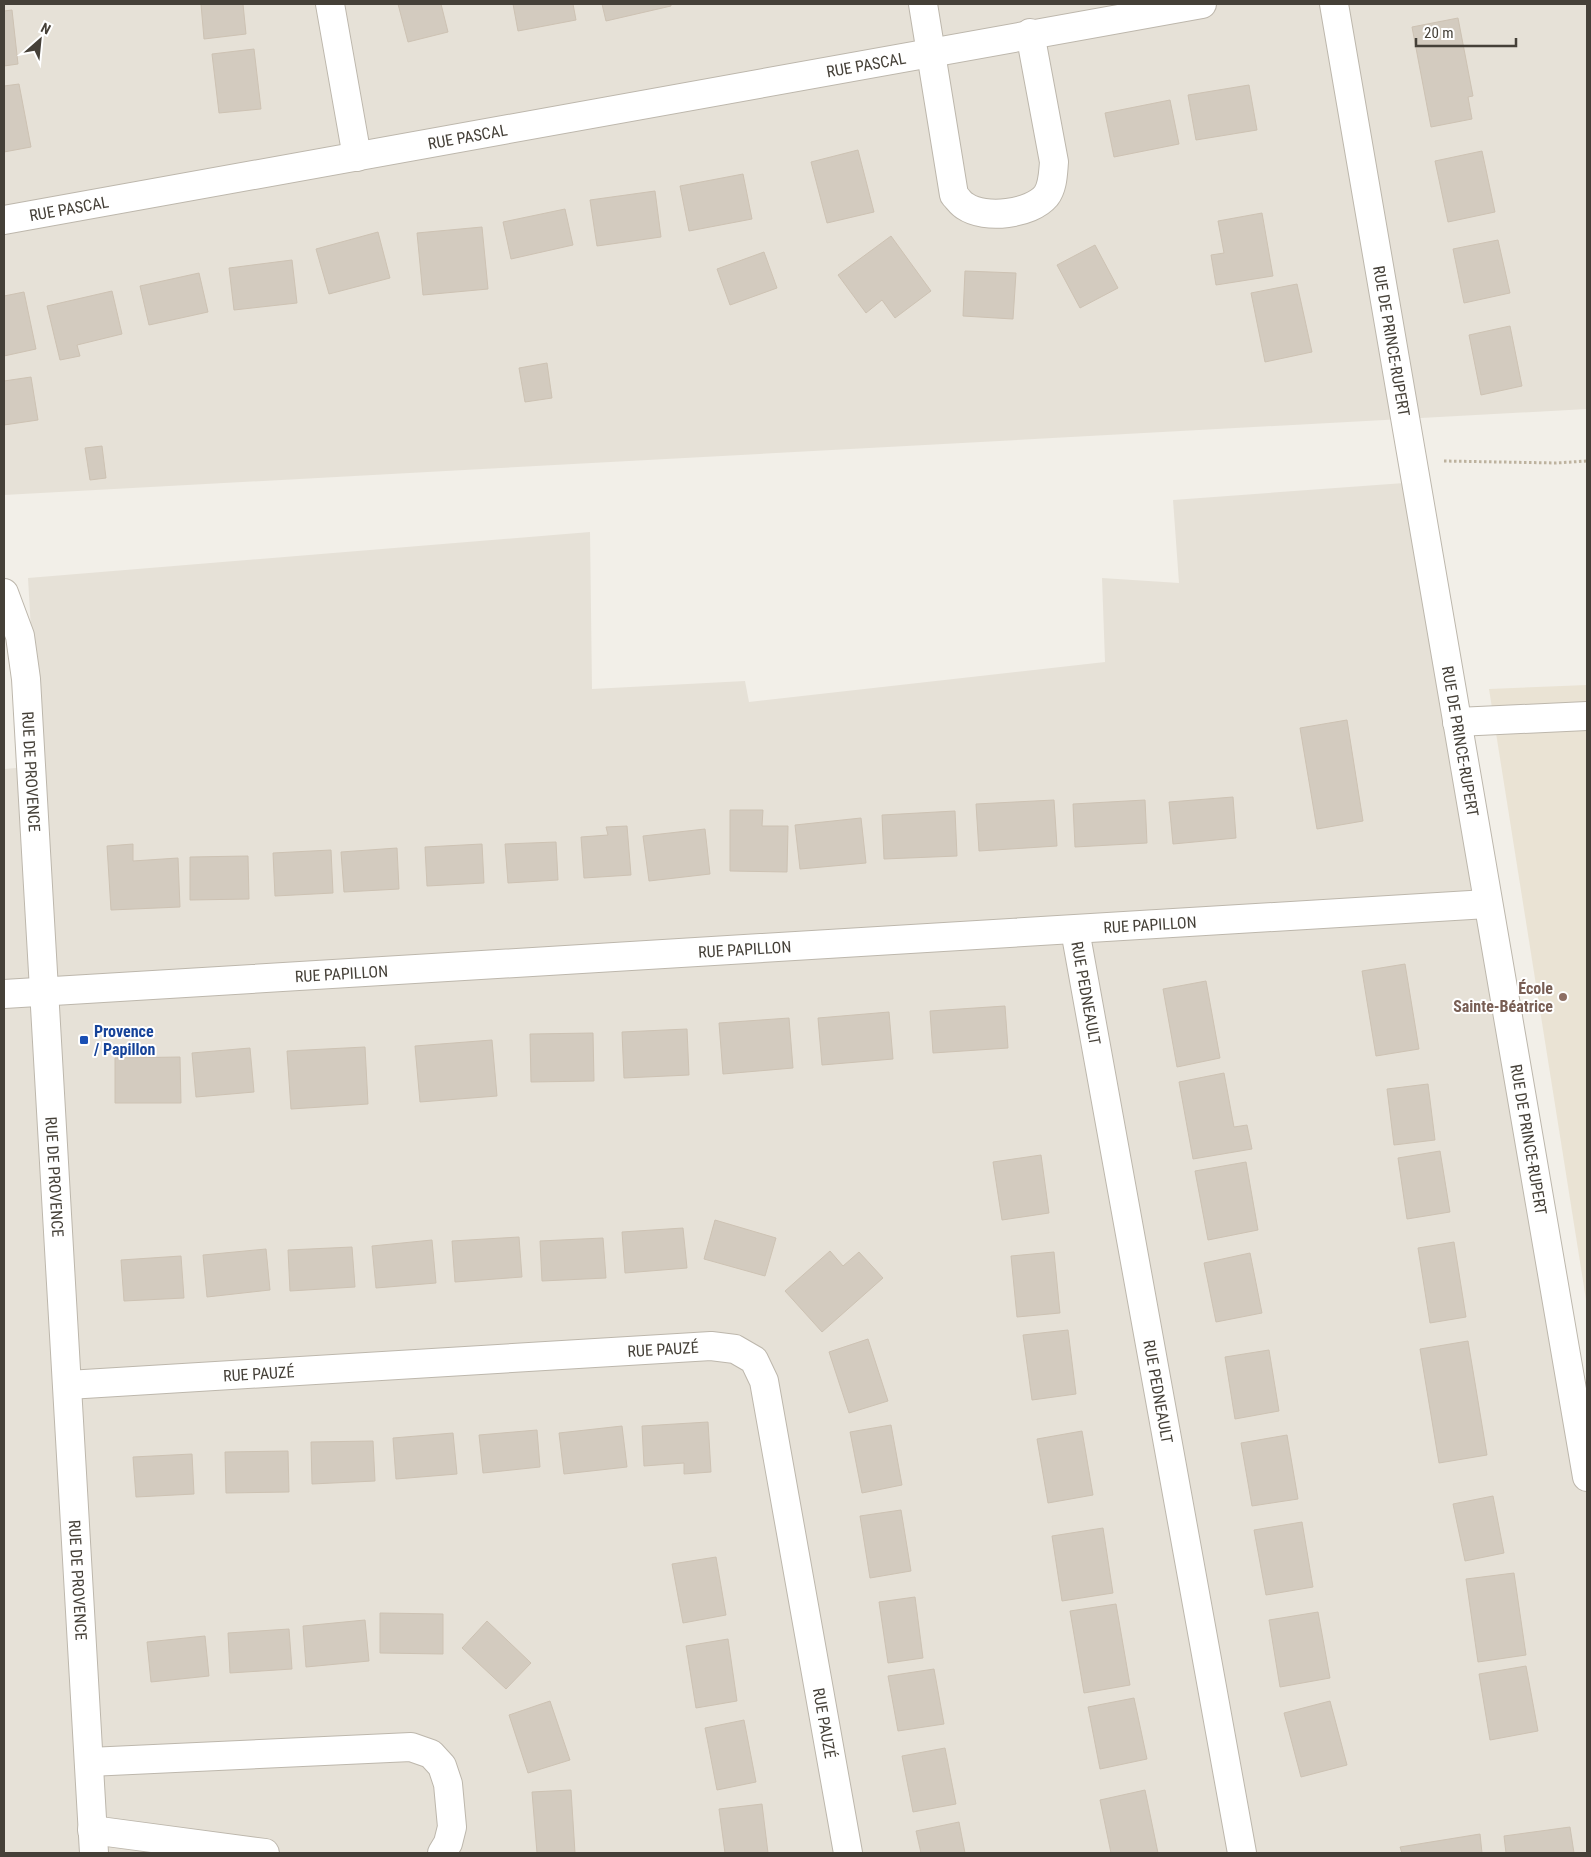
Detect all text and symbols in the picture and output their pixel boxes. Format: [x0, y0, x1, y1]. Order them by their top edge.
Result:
north arrow [15, 15, 65, 65]
scale bar [1416, 15, 1516, 47]
text: N [38, 19, 53, 37]
text: 20 m [1424, 24, 1454, 42]
street label: RUE PASCAL [825, 48, 908, 81]
street label: RUE PASCAL [426, 120, 509, 153]
street label: RUE PASCAL [28, 192, 111, 225]
street label: RUE DE PRINCE-RUPERT [1370, 264, 1414, 418]
street label: RUE DE PRINCE-RUPERT [1438, 664, 1483, 818]
street label: RUE DE PROVENCE [18, 711, 44, 832]
street label: RUE PAPILLON [1103, 912, 1197, 937]
street label: RUE PAPILLON [698, 937, 792, 961]
street label: RUE PEDNEAULT [1068, 940, 1105, 1046]
street label: RUE PAPILLON [294, 961, 389, 986]
place label: École Sainte-Béatrice [1453, 979, 1553, 1016]
marker: École Sainte-Béatrice [1557, 991, 1569, 1003]
place label: Provence / Papillon [93, 1022, 156, 1059]
marker: Provence / Papillon [78, 1034, 90, 1046]
street label: RUE DE PRINCE-RUPERT [1507, 1063, 1551, 1216]
street label: RUE DE PROVENCE [42, 1116, 68, 1238]
street label: RUE PAUZÉ [627, 1337, 699, 1361]
street label: RUE PEDNEAULT [1140, 1338, 1177, 1445]
street label: RUE PAUZÉ [222, 1362, 295, 1385]
street label: RUE DE PROVENCE [65, 1519, 91, 1641]
street label: RUE PAUZÉ [809, 1686, 840, 1760]

